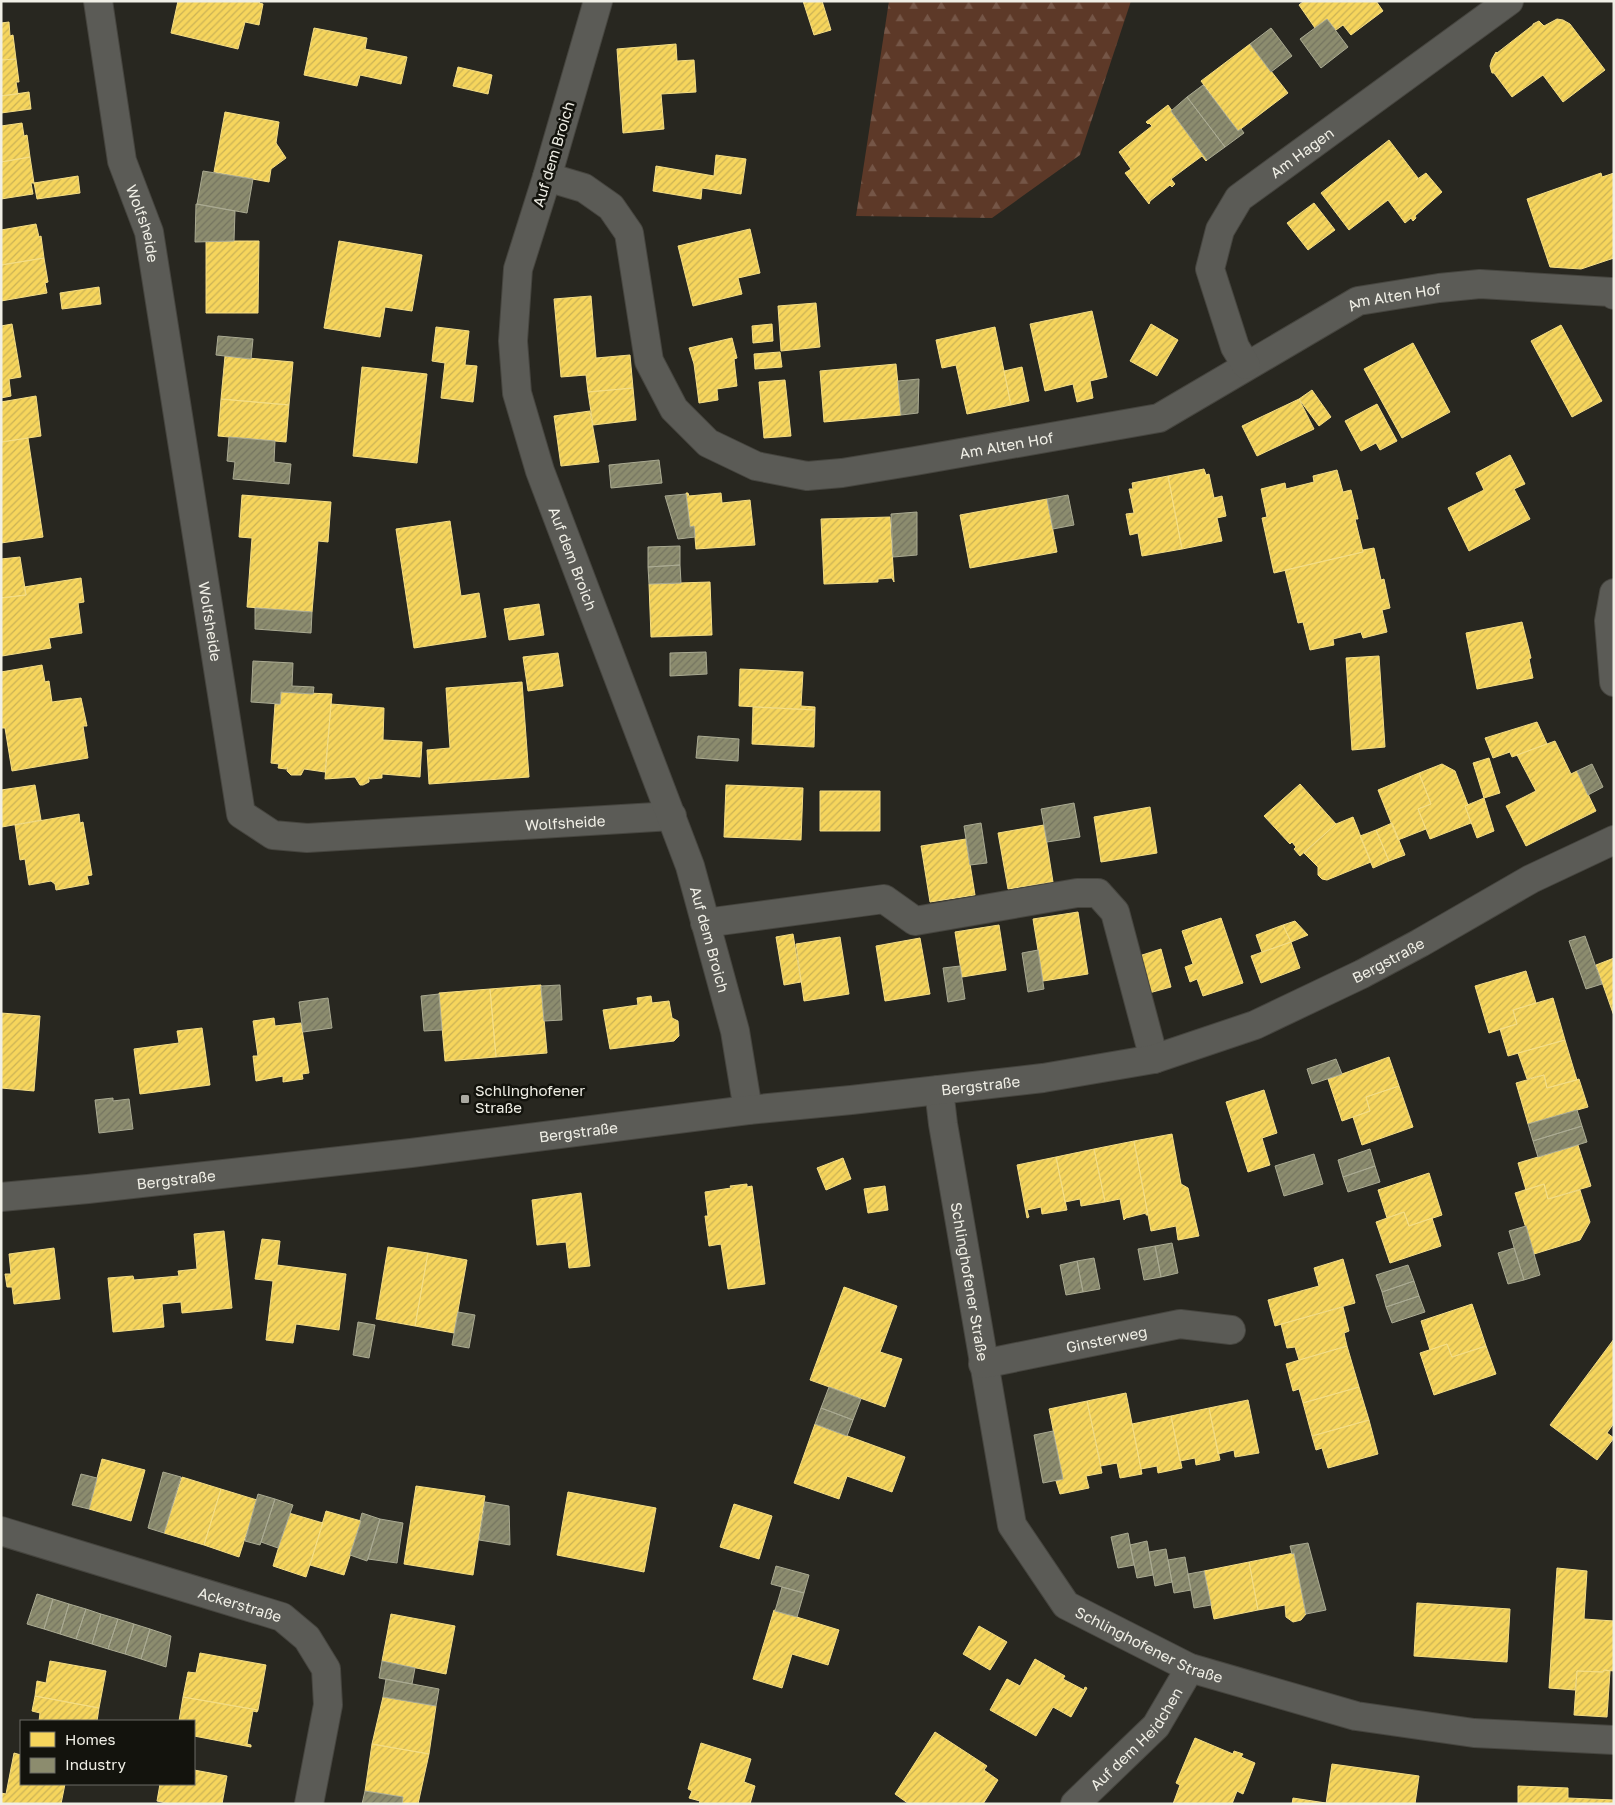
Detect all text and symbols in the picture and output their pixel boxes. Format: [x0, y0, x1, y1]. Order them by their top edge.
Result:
street label: Auf dem Broich [528, 99, 578, 209]
street label: Am Hagen [1266, 123, 1337, 181]
street label: Wolfsheide [123, 182, 163, 264]
street label: Am Alten Hof [1344, 279, 1442, 315]
street label: Am Alten Hof [958, 428, 1055, 462]
street label: Auf dem Broich [545, 504, 601, 613]
street label: Wolfsheide [195, 580, 226, 663]
street label: Wolfsheide [524, 811, 606, 834]
street label: Auf dem Broich [687, 884, 733, 995]
street label: Bergstraße [1349, 933, 1427, 987]
street label: Bergstraße [940, 1072, 1021, 1099]
place label: Schlinghofener Straße [475, 1081, 585, 1116]
marker: Schlinghofener Straße [459, 1093, 471, 1105]
street label: Bergstraße [538, 1118, 619, 1146]
street label: Bergstraße [136, 1166, 217, 1193]
street label: Schlinghofener Straße [948, 1201, 993, 1363]
street label: Ginsterweg [1064, 1322, 1149, 1356]
street label: Ackerstraße [196, 1583, 284, 1625]
street label: Schlinghofener Straße [1073, 1602, 1225, 1686]
street label: Auf dem Heidchen [1086, 1684, 1186, 1794]
legend [20, 1720, 195, 1785]
text: Homes [65, 1730, 115, 1748]
text: Industry [65, 1755, 126, 1773]

